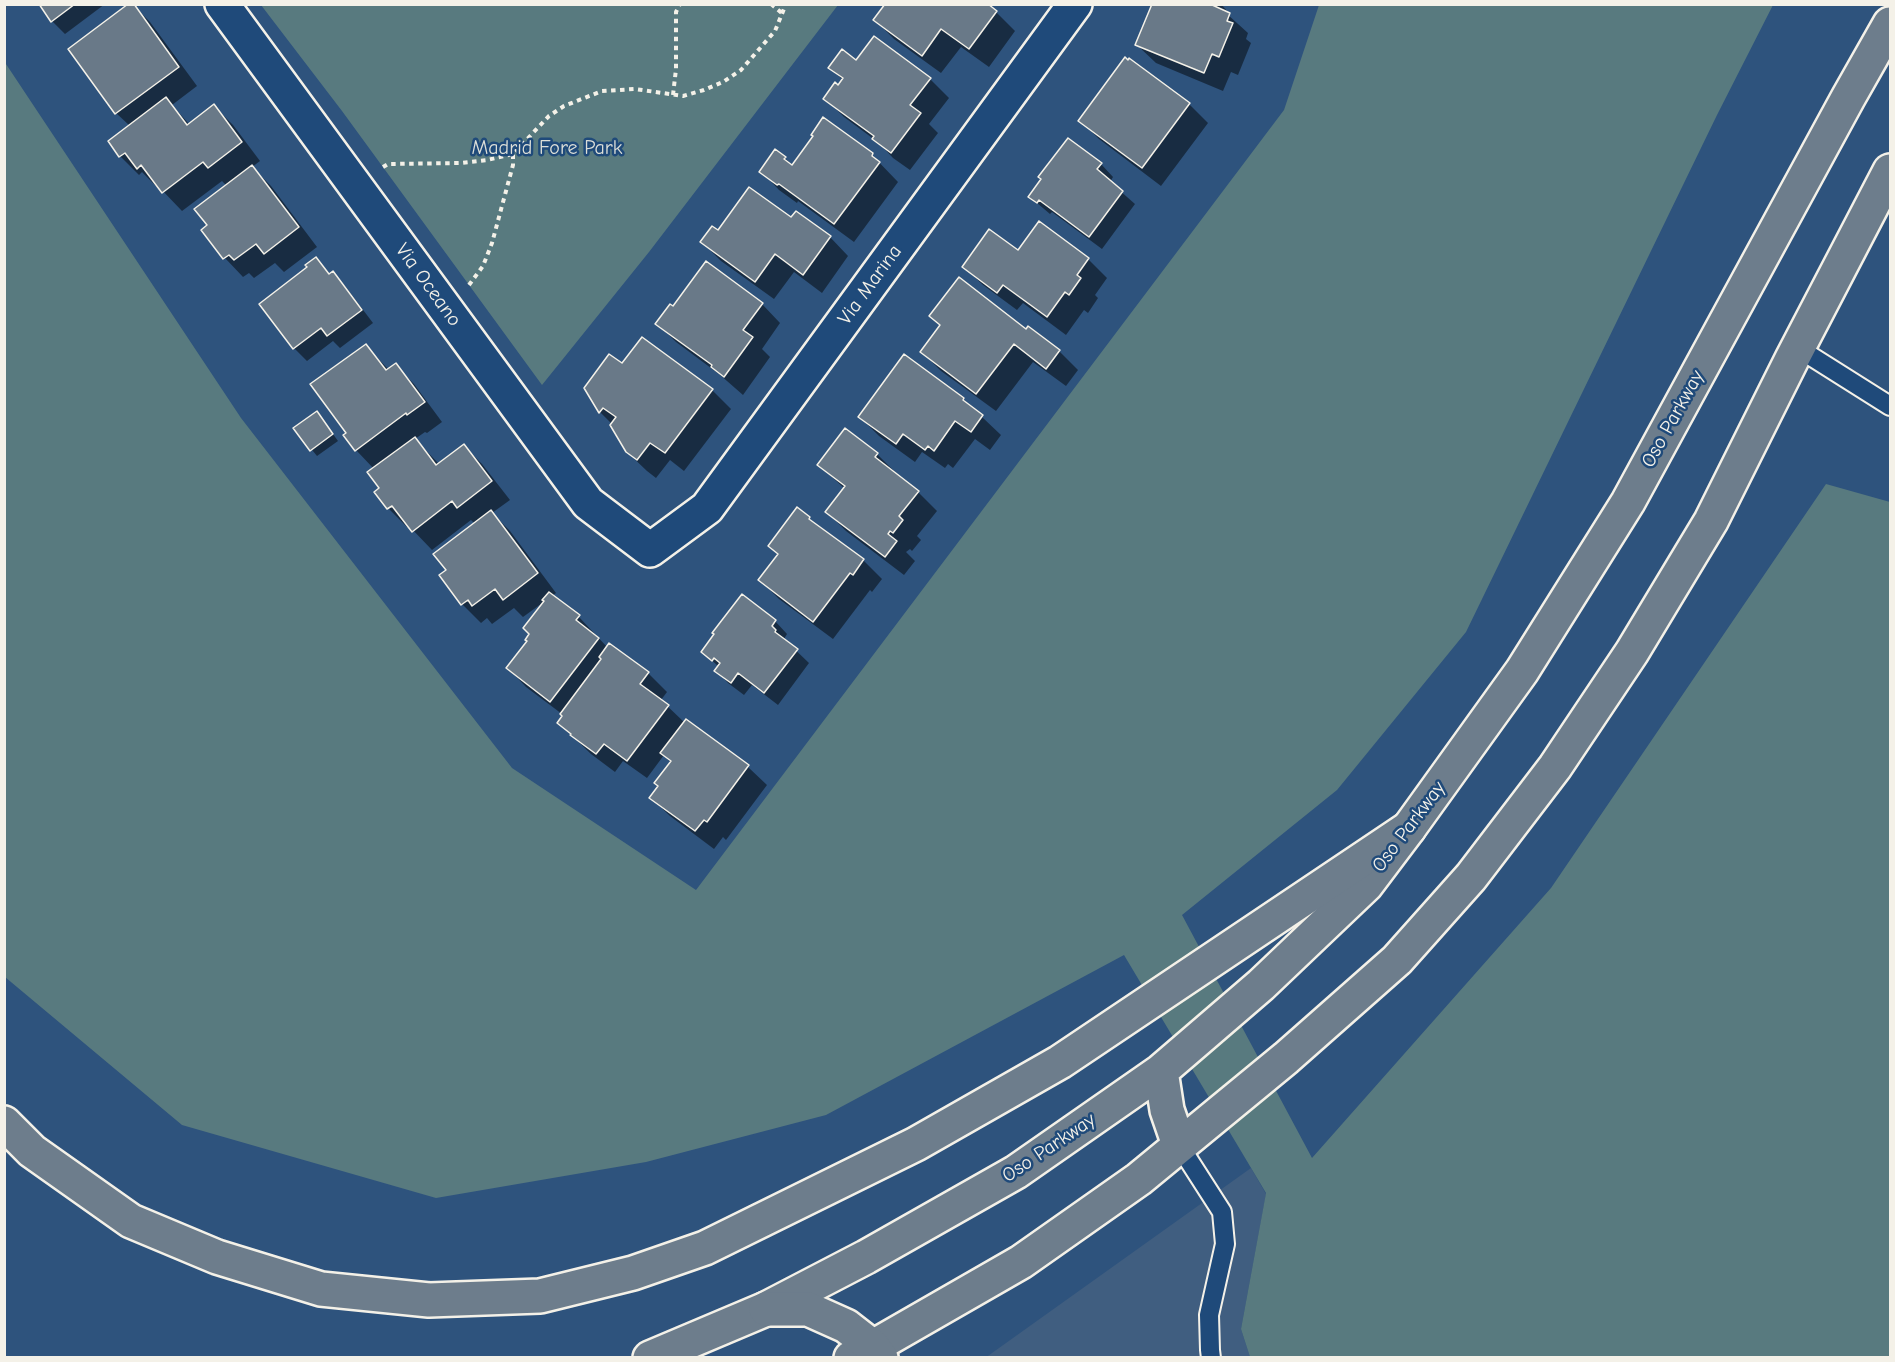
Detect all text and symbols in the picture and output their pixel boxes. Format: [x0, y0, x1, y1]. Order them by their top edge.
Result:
park label: Madrid Fore Park [472, 136, 622, 160]
street label: Via Oceano [390, 239, 466, 331]
street label: Via Marina [833, 240, 907, 330]
street label: Oso Parkway [1636, 366, 1710, 472]
street label: Oso Parkway [1367, 777, 1451, 877]
street label: Oso Parkway [998, 1108, 1100, 1188]

